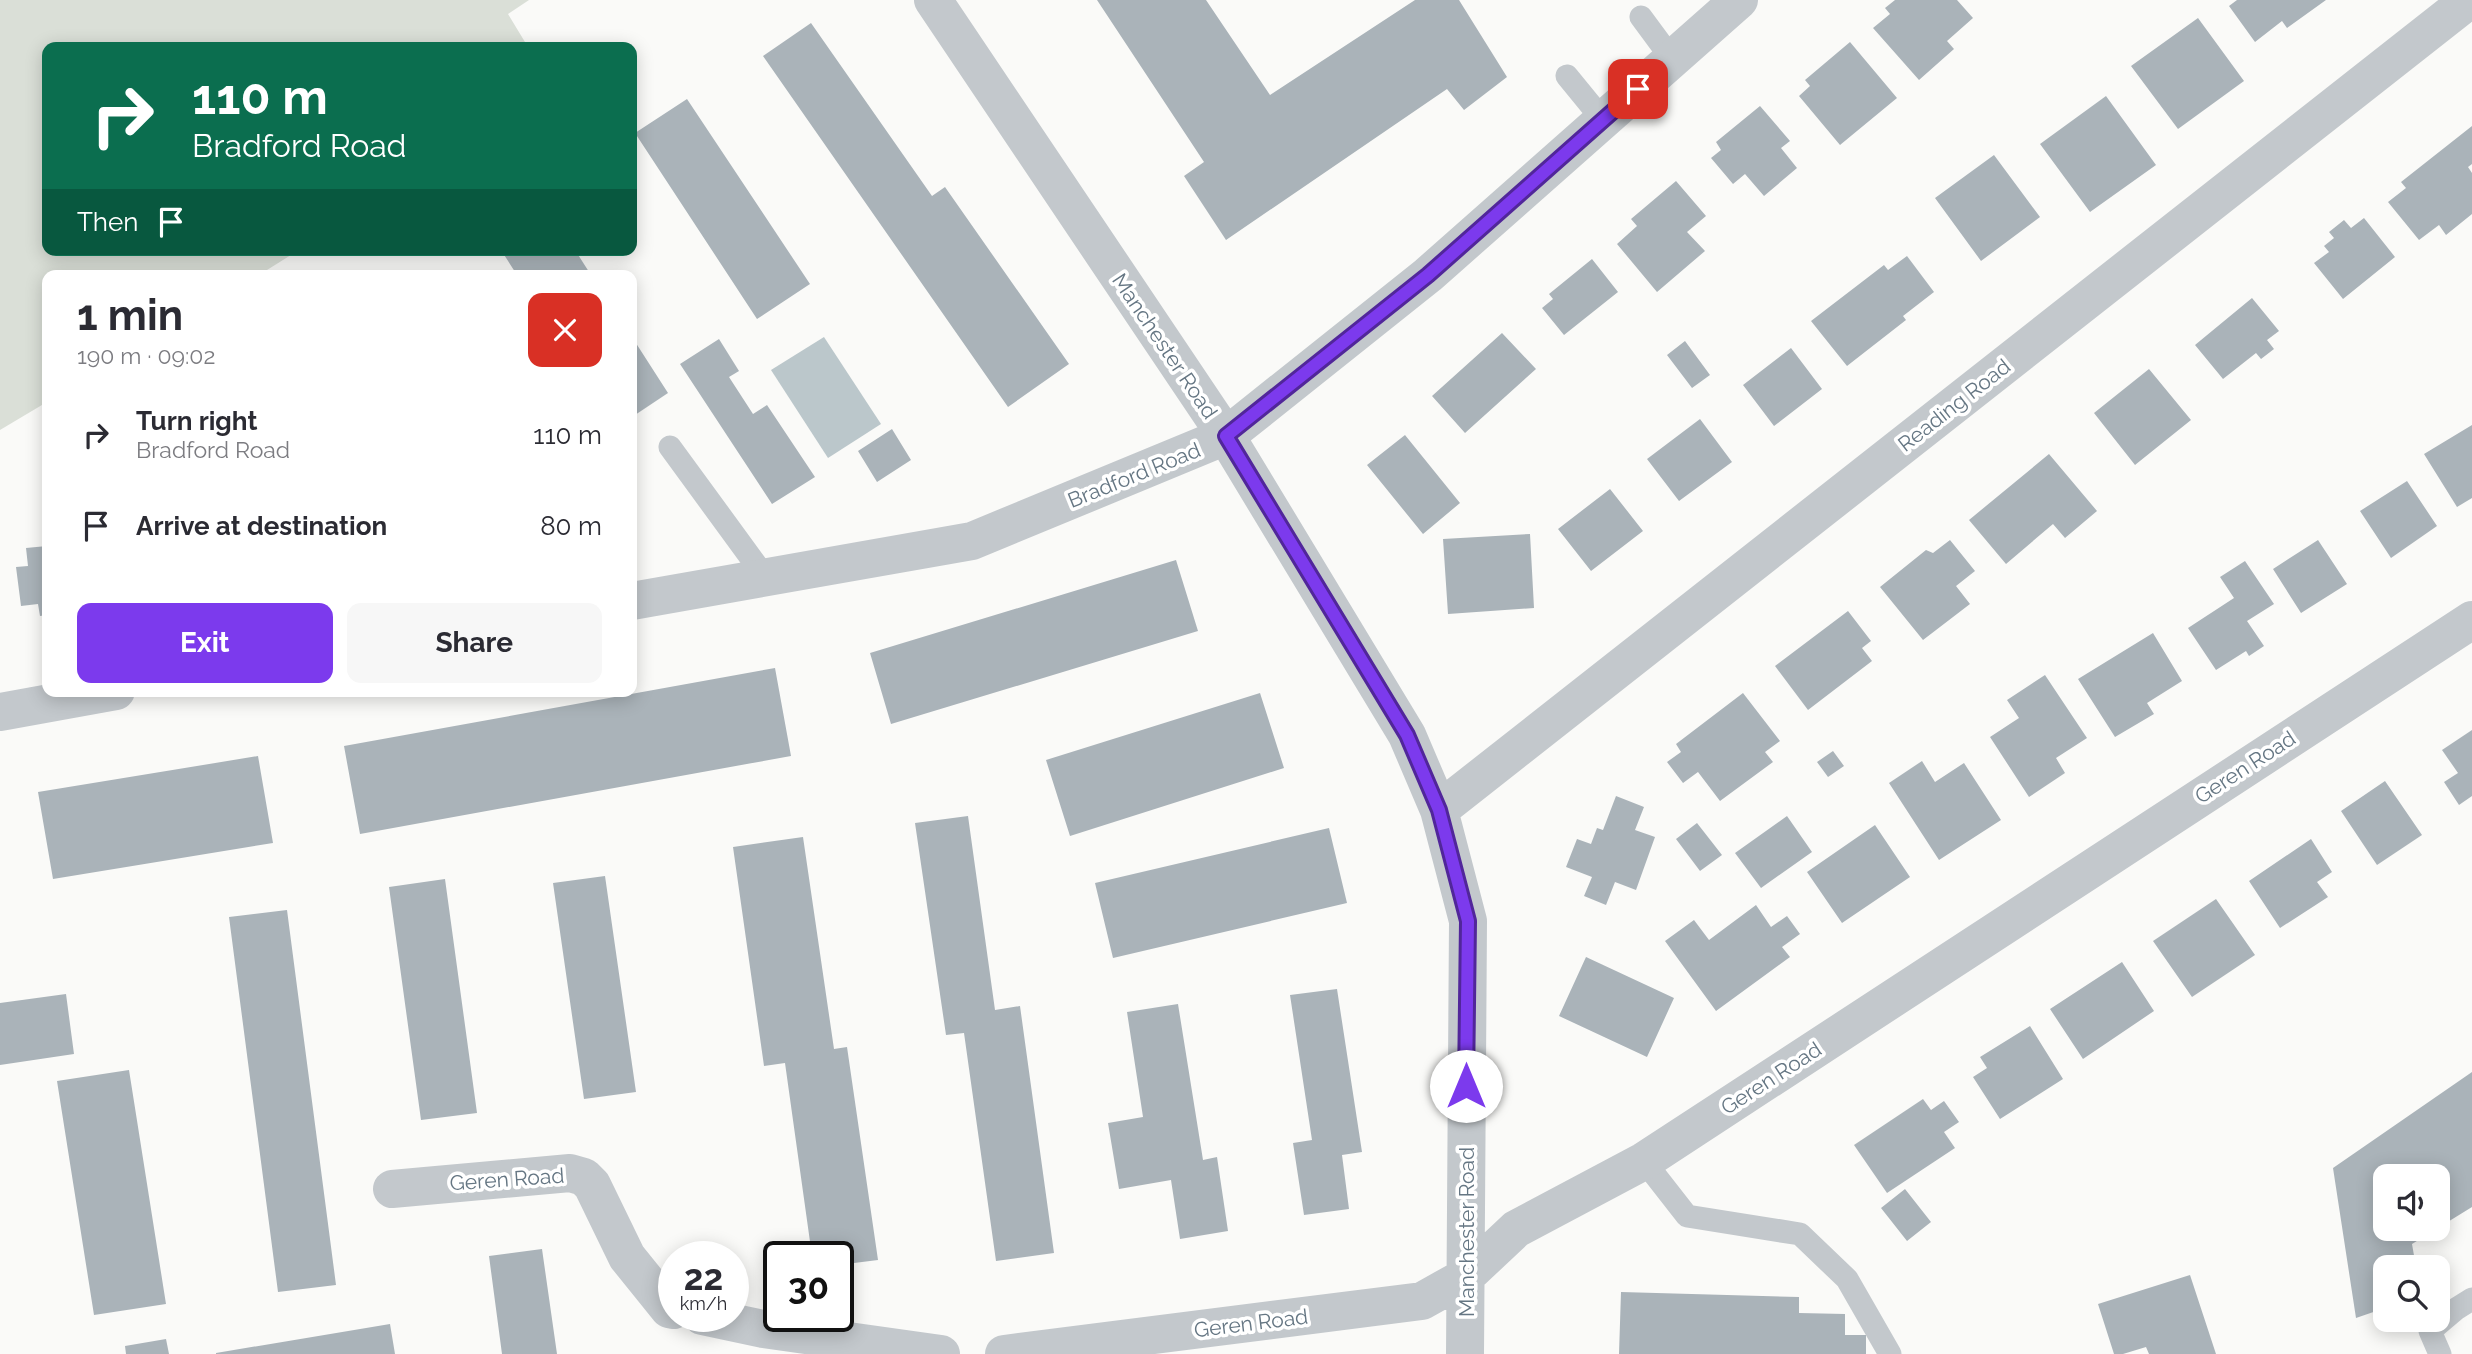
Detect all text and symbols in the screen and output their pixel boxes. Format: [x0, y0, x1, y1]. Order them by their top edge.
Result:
pin [1608, 59, 1668, 119]
text: 110 m [192, 68, 328, 125]
icon: right [77, 70, 168, 161]
icon: arrive [1619, 70, 1657, 108]
text: Bradford Road [192, 127, 407, 164]
icon: arrive [152, 203, 190, 241]
text: Then [77, 207, 138, 237]
street label: Manchester Road [1107, 269, 1223, 423]
text: 1 min [77, 291, 183, 340]
button: close [528, 293, 602, 367]
text: 190 m · 09:02 [77, 342, 215, 369]
street label: Reading Road [1893, 353, 2015, 457]
text: Turn right [136, 406, 257, 436]
icon: right [77, 416, 115, 454]
text: 110 m [533, 420, 602, 450]
text: Bradford Road [136, 436, 290, 463]
street label: Bradford Road [1064, 437, 1204, 513]
icon: arrive [77, 507, 115, 545]
text: Arrive at destination [136, 511, 387, 541]
text: 80 m [540, 511, 602, 541]
button: Exit [77, 603, 333, 683]
button: Share [347, 603, 602, 683]
street label: Geren Road [2190, 725, 2300, 809]
street label: Geren Road [1716, 1036, 1826, 1120]
position arrow [1429, 1049, 1503, 1123]
street label: Manchester Road [1454, 1147, 1479, 1317]
street label: Geren Road [449, 1163, 565, 1195]
map controls [2373, 1164, 2450, 1332]
button: sound [2373, 1164, 2450, 1241]
speed limit sign: 30 [763, 1241, 854, 1332]
button: search [2373, 1255, 2450, 1332]
text: 22 [684, 1257, 723, 1298]
text: km/h [680, 1293, 727, 1314]
street label: Geren Road [1193, 1304, 1309, 1342]

